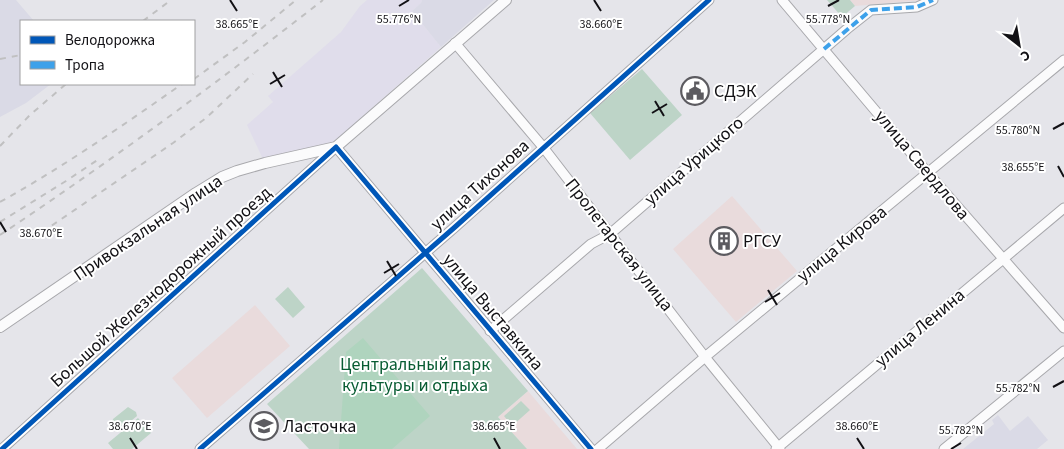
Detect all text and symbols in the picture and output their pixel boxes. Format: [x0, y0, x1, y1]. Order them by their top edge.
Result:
text: 55.776°N [377, 11, 421, 28]
text: 55.778°N [806, 11, 850, 28]
text: 38.665°E [215, 16, 259, 33]
text: 38.660°E [579, 16, 623, 33]
legend [20, 20, 195, 85]
north arrow [994, 20, 1044, 70]
text: Велодорожка [65, 30, 155, 51]
text: С [1017, 45, 1034, 66]
text: Тропа [65, 55, 105, 76]
public building icon: СДЭК [680, 76, 710, 106]
place label: СДЭК [714, 79, 757, 104]
street label: улица Свердлова [869, 105, 975, 225]
street label: улица Урицкого [639, 111, 749, 211]
text: 55.780°N [996, 122, 1040, 139]
street label: улица Тихонова [425, 134, 535, 236]
text: 38.655°E [1001, 159, 1045, 176]
street label: Привокзальная улица [69, 169, 227, 287]
street label: Пролетарская улица [559, 173, 679, 317]
street label: Большой Железнодорожный проезд [45, 180, 277, 393]
street label: улица Кирова [792, 200, 892, 288]
text: 38.670°E [19, 225, 63, 242]
building icon: РГСУ [709, 226, 739, 256]
place label: РГСУ [743, 229, 782, 254]
street label: улица Выставкина [437, 248, 549, 376]
street label: улица Ленина [870, 283, 970, 373]
park label: Центральный парк культуры и отдыха [340, 352, 490, 398]
text: 55.782°N [996, 380, 1040, 397]
school or university icon: Ласточка [249, 411, 279, 441]
place label: Ласточка [283, 414, 356, 439]
text: 38.670°E [108, 418, 152, 435]
text: 38.665°E [472, 418, 516, 435]
text: 38.660°E [835, 418, 879, 435]
text: 55.782°N [939, 422, 983, 439]

